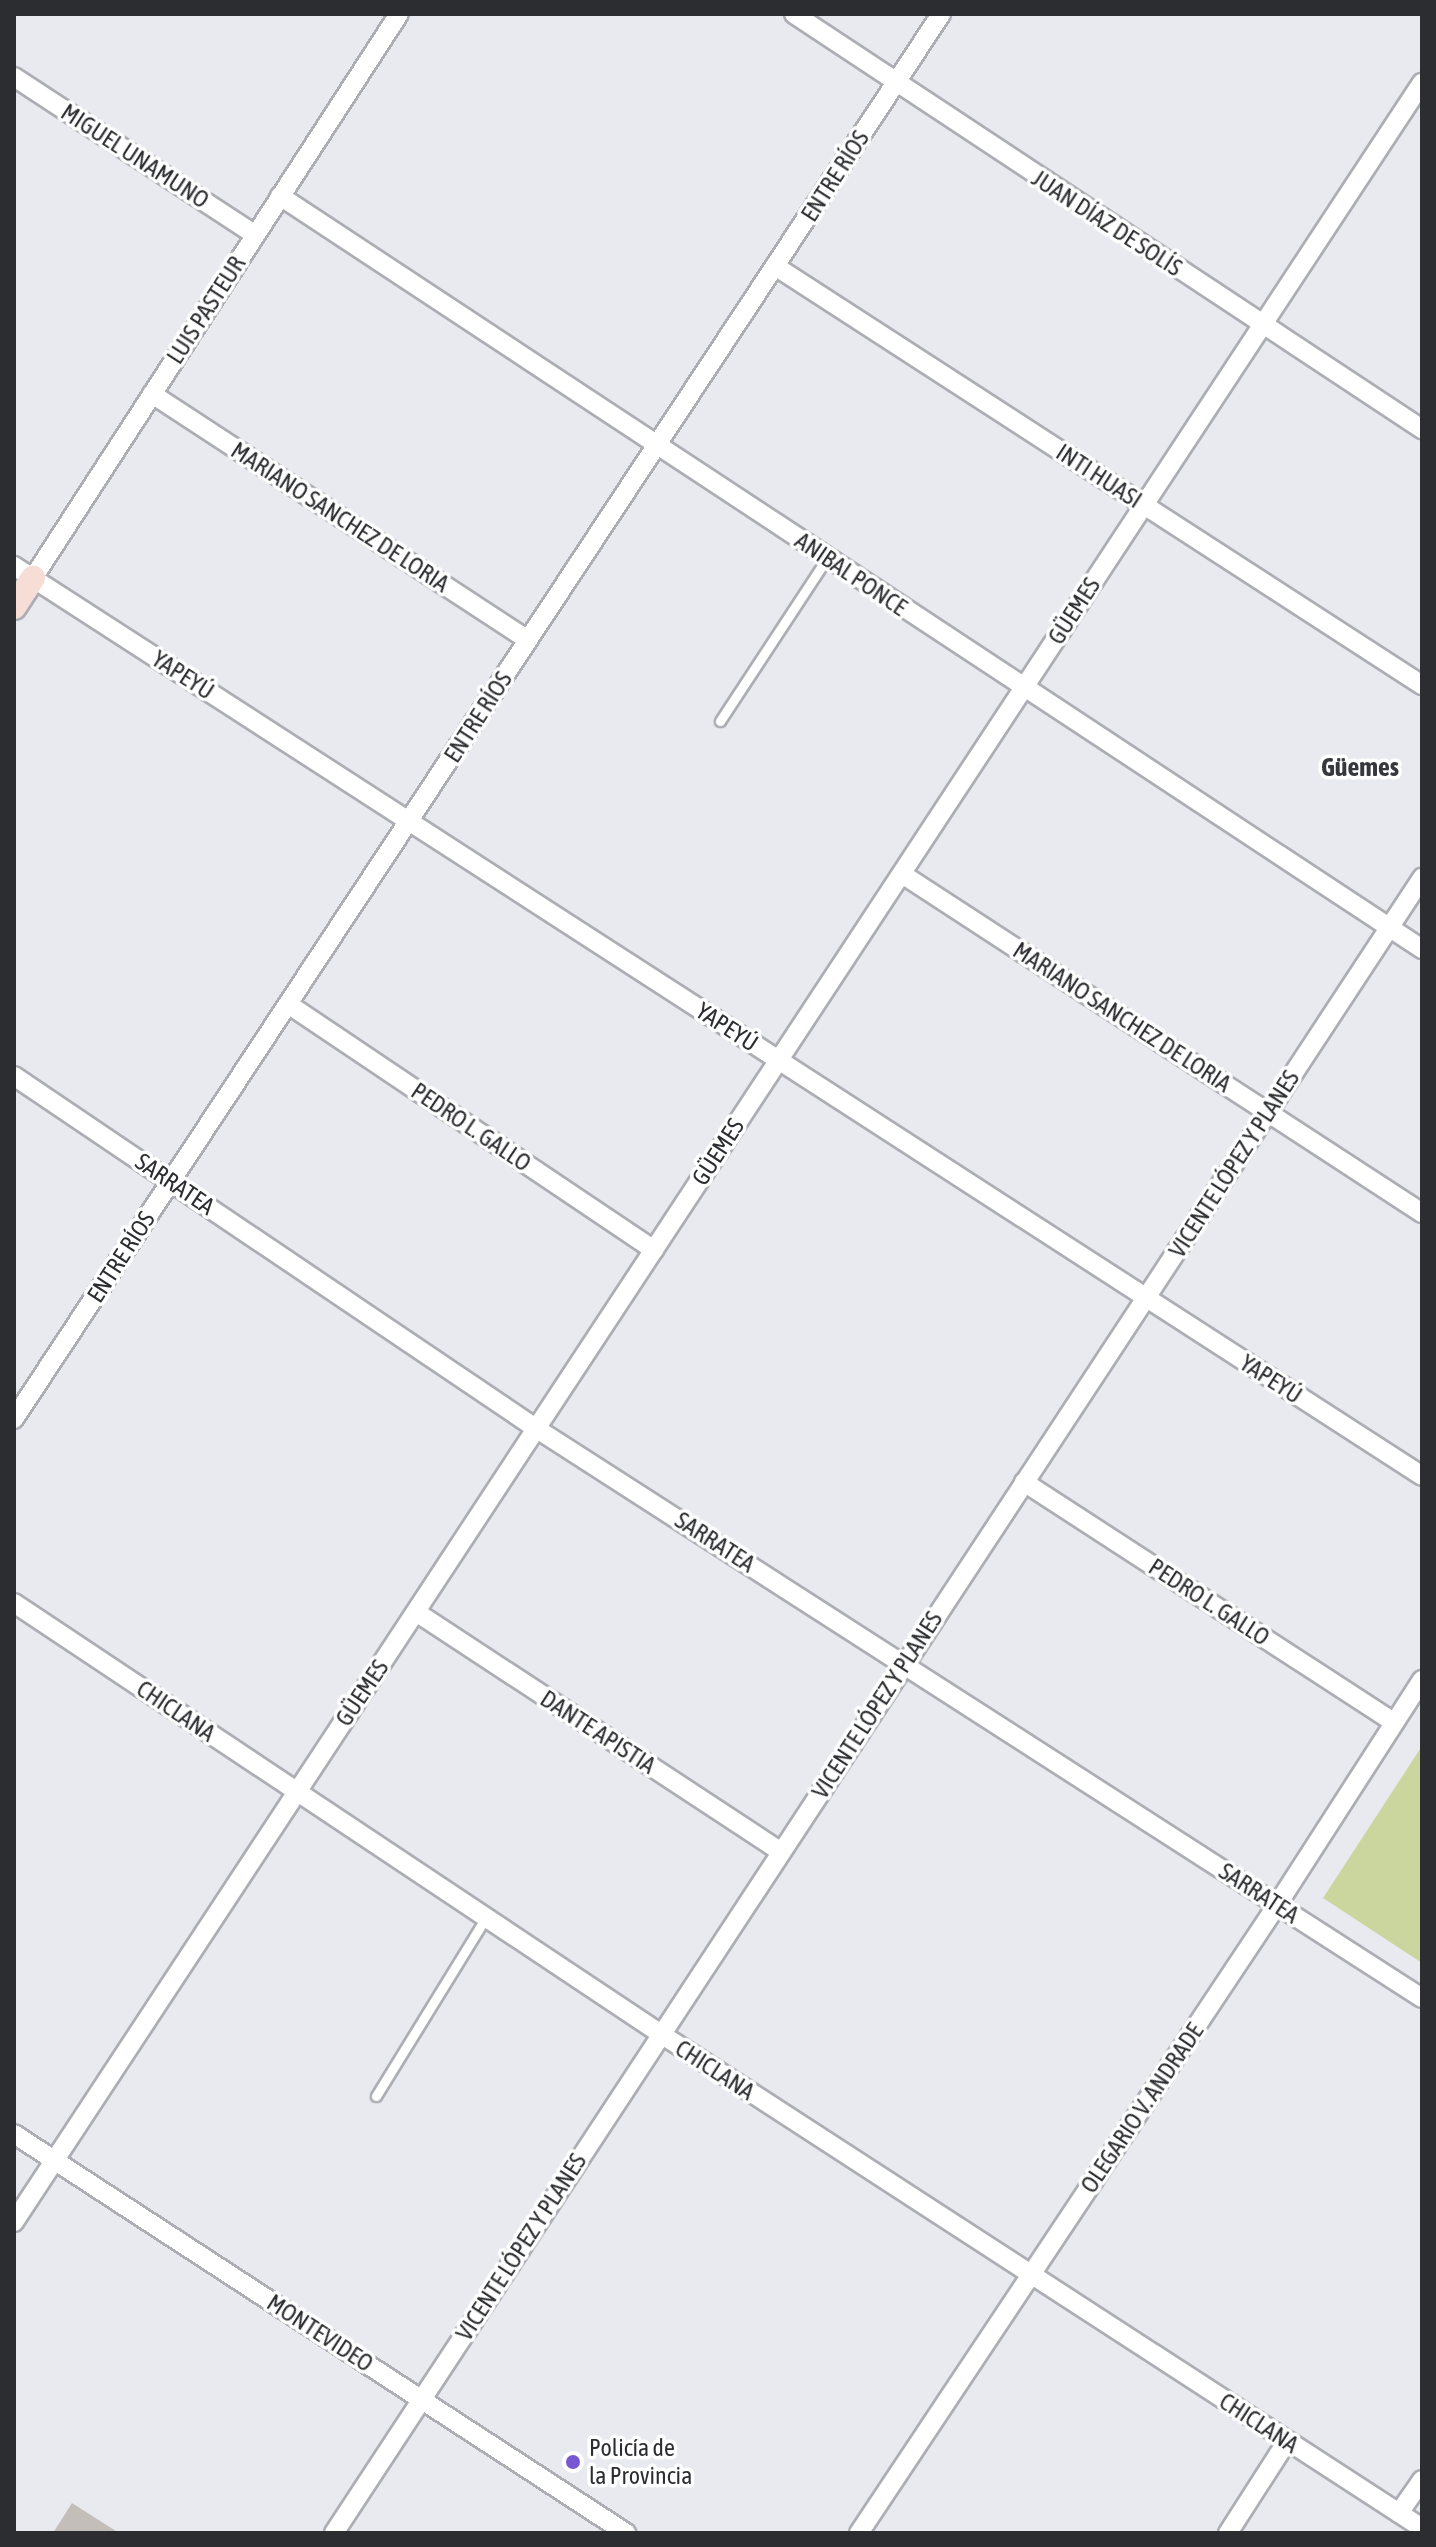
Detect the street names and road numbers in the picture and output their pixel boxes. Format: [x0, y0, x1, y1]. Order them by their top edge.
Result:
street label: MIGUEL UNAMUNO [56, 98, 214, 214]
street label: ENTRE RÍOS [795, 125, 875, 227]
street label: JUAN DÍAZ DE SOLÍS [1027, 164, 1187, 282]
street label: LUIS PASTEUR [161, 251, 251, 369]
street label: MARIANO SANCHEZ DE LORIA [226, 436, 454, 598]
street label: INTI HUASI [1051, 438, 1147, 514]
street label: ANIBAL PONCE [790, 526, 912, 622]
street label: GÜEMES [1042, 572, 1106, 650]
street label: YAPEYÚ [147, 644, 219, 706]
street label: ENTRE RÍOS [438, 666, 518, 768]
street label: MARIANO SANCHEZ DE LORIA [1008, 936, 1236, 1098]
street label: YAPEYÚ [691, 996, 763, 1058]
street label: VICENTE LÓPEZ Y PLANES [1163, 1065, 1305, 1263]
street label: PEDRO L. GALLO [406, 1076, 536, 1178]
street label: GÜEMES [686, 1113, 750, 1191]
street label: SARRATEA [130, 1147, 220, 1221]
street label: ENTRE RÍOS [81, 1206, 161, 1308]
street label: YAPEYÚ [1235, 1348, 1307, 1410]
street label: SARRATEA [670, 1506, 760, 1578]
street label: PEDRO L. GALLO [1143, 1552, 1275, 1652]
street label: VICENTE LÓPEZ Y PLANES [806, 1606, 948, 1804]
street label: GÜEMES [330, 1654, 394, 1732]
street label: CHICLANA [131, 1674, 221, 1748]
street label: DANTE APISTIA [535, 1684, 661, 1780]
street label: SARRATEA [1214, 1857, 1304, 1929]
street label: OLEGARIO V. ANDRADE [1075, 2018, 1209, 2198]
street label: CHICLANA [670, 2034, 760, 2106]
street label: VICENTE LÓPEZ Y PLANES [450, 2148, 592, 2346]
street label: MONTEVIDEO [262, 2288, 378, 2378]
street label: CHICLANA [1214, 2387, 1304, 2459]

